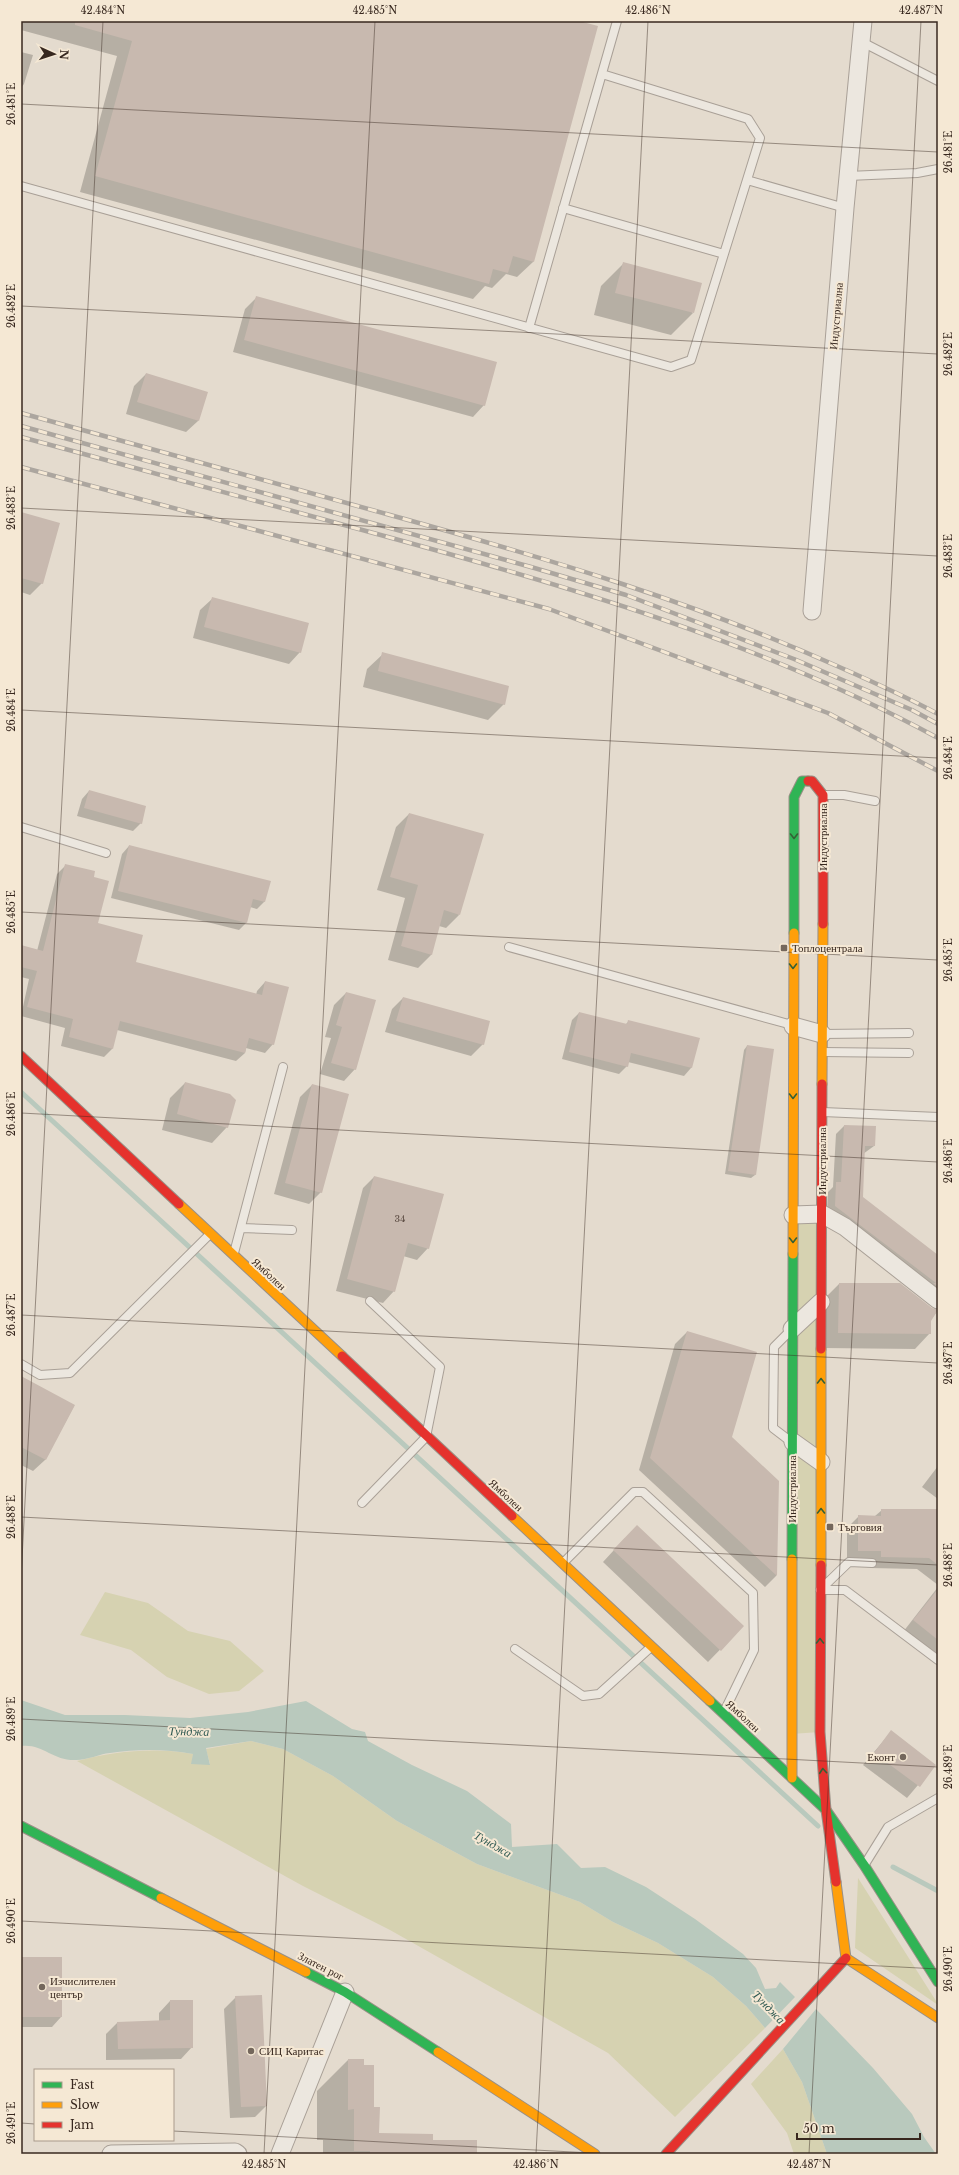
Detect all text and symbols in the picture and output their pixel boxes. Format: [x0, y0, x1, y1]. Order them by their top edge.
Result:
text: 42.484°N [81, 4, 125, 17]
text: 42.485°N [353, 4, 397, 17]
text: 42.486°N [625, 4, 671, 17]
text: 42.487°N [899, 4, 943, 17]
north arrow [34, 34, 74, 74]
text: N [57, 49, 71, 61]
text: 26.481°E [5, 83, 18, 125]
text: 26.481°E [942, 131, 955, 173]
street label: Индустриална [826, 282, 846, 350]
text: 26.482°E [5, 284, 18, 328]
text: 26.482°E [942, 332, 955, 376]
text: 26.483°E [5, 486, 18, 530]
text: 26.483°E [942, 534, 955, 578]
text: 26.484°E [5, 688, 18, 732]
text: 26.484°E [942, 736, 955, 780]
street label: Индустриална [816, 803, 830, 871]
one-way arrow [790, 833, 798, 839]
text: 26.485°E [5, 890, 18, 934]
text: 26.485°E [942, 938, 955, 982]
place label: Топлоцентрала [792, 941, 863, 955]
marker: Топлоцентрала [779, 943, 789, 953]
one-way arrow [789, 963, 797, 969]
text: 26.486°E [5, 1092, 18, 1136]
one-way arrow [789, 1093, 797, 1099]
street label: Индустриална [815, 1127, 829, 1195]
text: 26.486°E [942, 1139, 955, 1183]
house number: 34 [395, 1213, 405, 1224]
one-way arrow [789, 1237, 797, 1243]
street label: Ямболен [249, 1255, 289, 1293]
text: 26.487°E [5, 1294, 18, 1336]
text: 26.487°E [942, 1342, 955, 1384]
one-way arrow [817, 1378, 825, 1384]
street label: Индустриална [785, 1455, 799, 1523]
street label: Ямболен [486, 1476, 526, 1514]
text: 26.488°E [5, 1495, 18, 1539]
one-way arrow [816, 1508, 825, 1514]
place label: Търговия [838, 1520, 882, 1534]
marker: Търговия [825, 1522, 835, 1532]
text: 26.488°E [942, 1543, 955, 1587]
one-way arrow [816, 1638, 824, 1644]
text: 26.489°E [5, 1697, 18, 1741]
street label: Ямболен [723, 1697, 763, 1735]
water label: Тунджа [168, 1723, 210, 1739]
text: 26.489°E [942, 1745, 955, 1789]
place label: Еконт [867, 1750, 895, 1764]
marker: Еконт [898, 1752, 908, 1762]
one-way arrow [818, 1768, 827, 1774]
water label: Тунджа [472, 1827, 514, 1861]
text: 26.490°E [5, 1898, 18, 1944]
text: 26.490°E [942, 1946, 955, 1992]
street label: Златен рог [296, 1948, 347, 1984]
place label: Изчислителен център [50, 1974, 116, 2001]
marker: Изчислителен център [37, 1982, 47, 1992]
water label: Тунджа [749, 1987, 789, 2027]
place label: СИЦ Каритас [259, 2044, 324, 2058]
marker: СИЦ Каритас [246, 2046, 256, 2056]
legend [34, 2069, 174, 2141]
text: Fast [70, 2077, 95, 2092]
text: Slow [70, 2097, 100, 2112]
text: 26.491°E [5, 2102, 18, 2144]
scale bar [797, 2115, 920, 2141]
text: Jam [68, 2117, 94, 2132]
text: 50 m [803, 2121, 835, 2136]
text: 42.485°N [242, 2158, 286, 2171]
text: 42.486°N [513, 2158, 559, 2171]
text: 42.487°N [787, 2158, 831, 2171]

